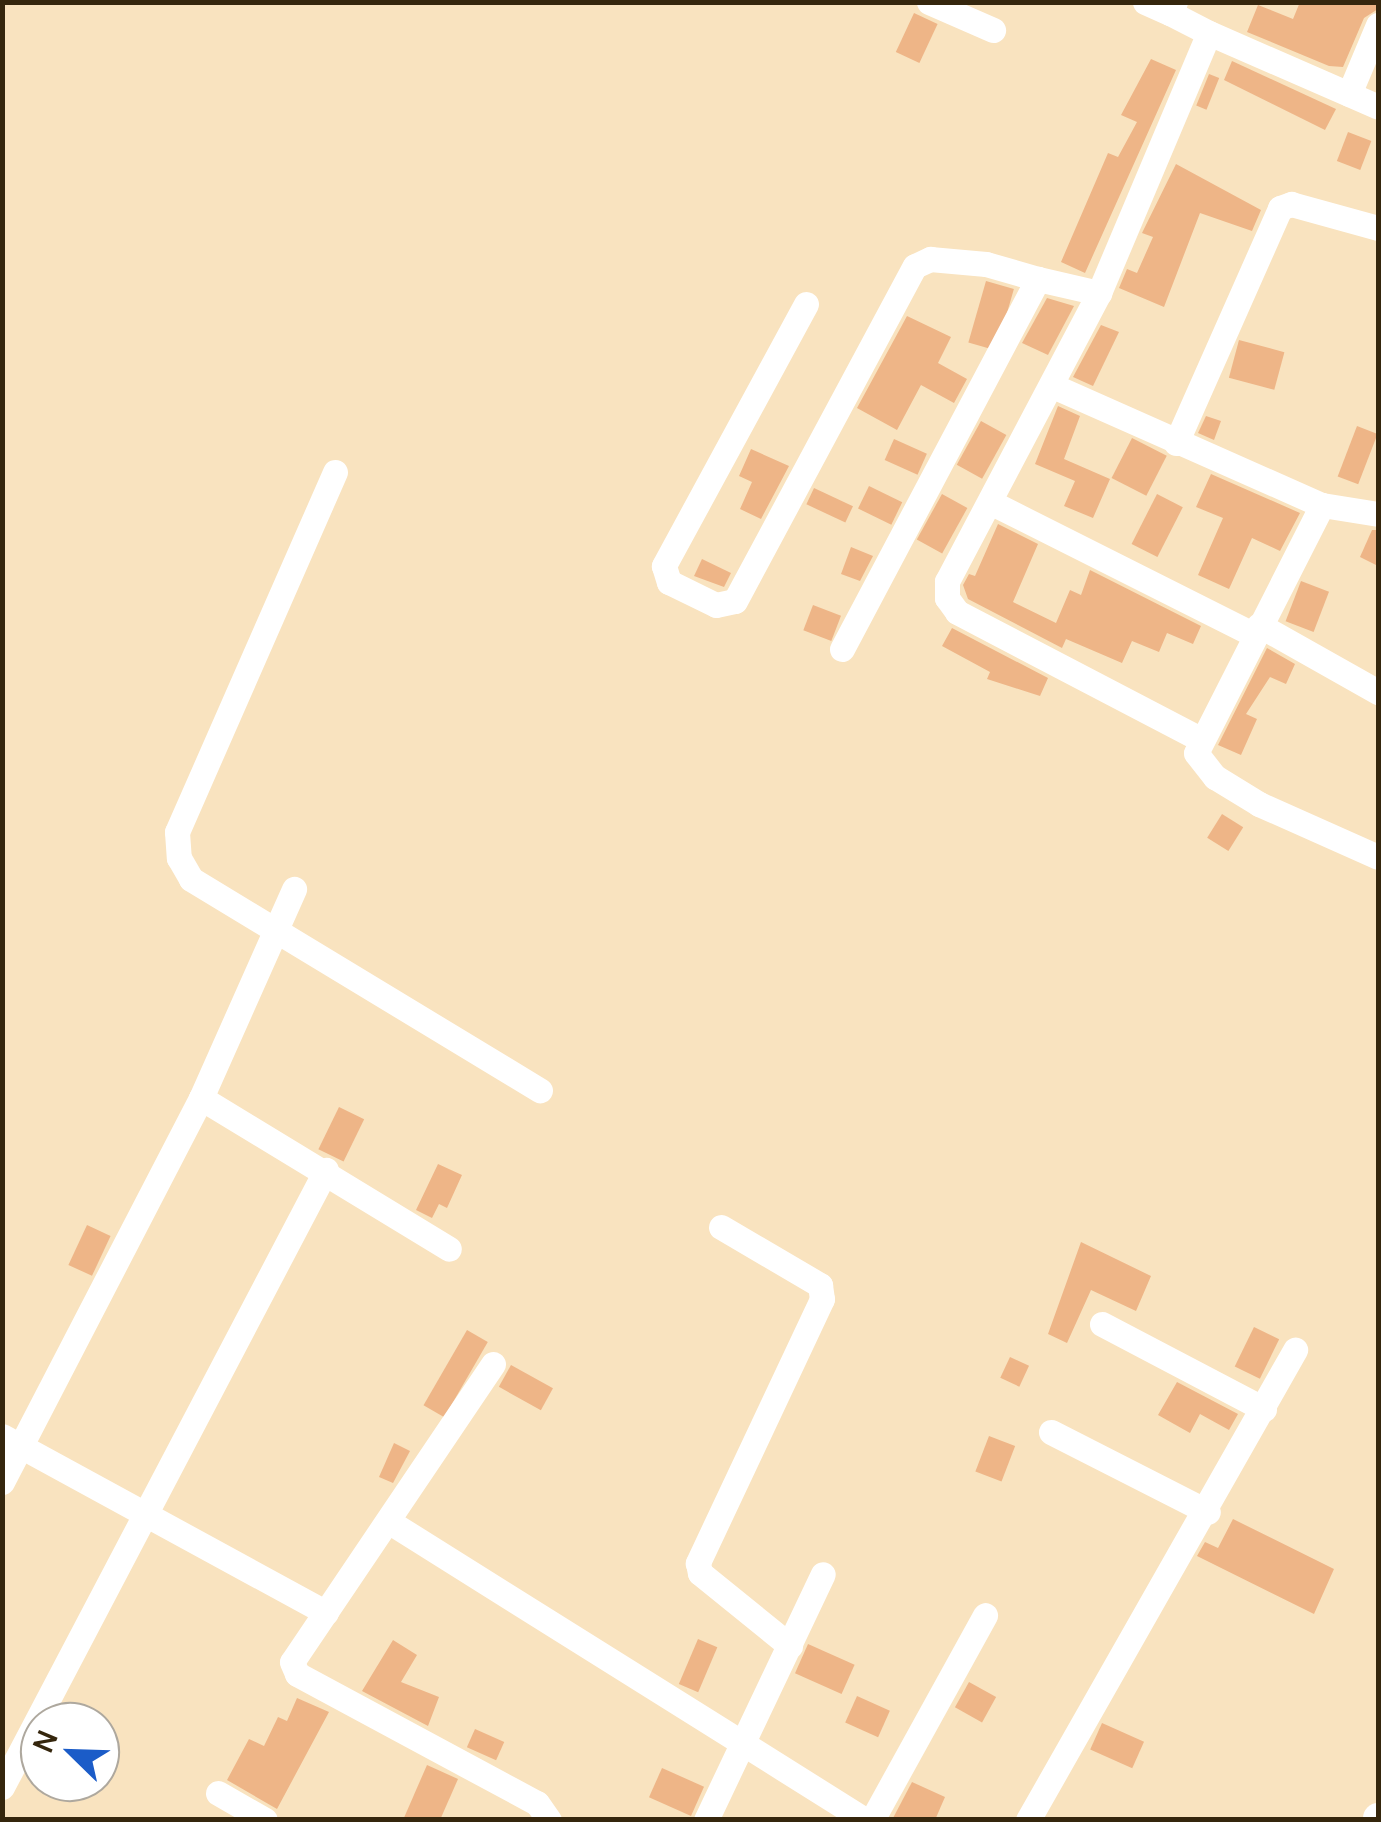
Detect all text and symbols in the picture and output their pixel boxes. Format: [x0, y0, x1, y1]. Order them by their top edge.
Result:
north arrow [20, 1702, 120, 1802]
text: N [23, 1724, 66, 1758]

